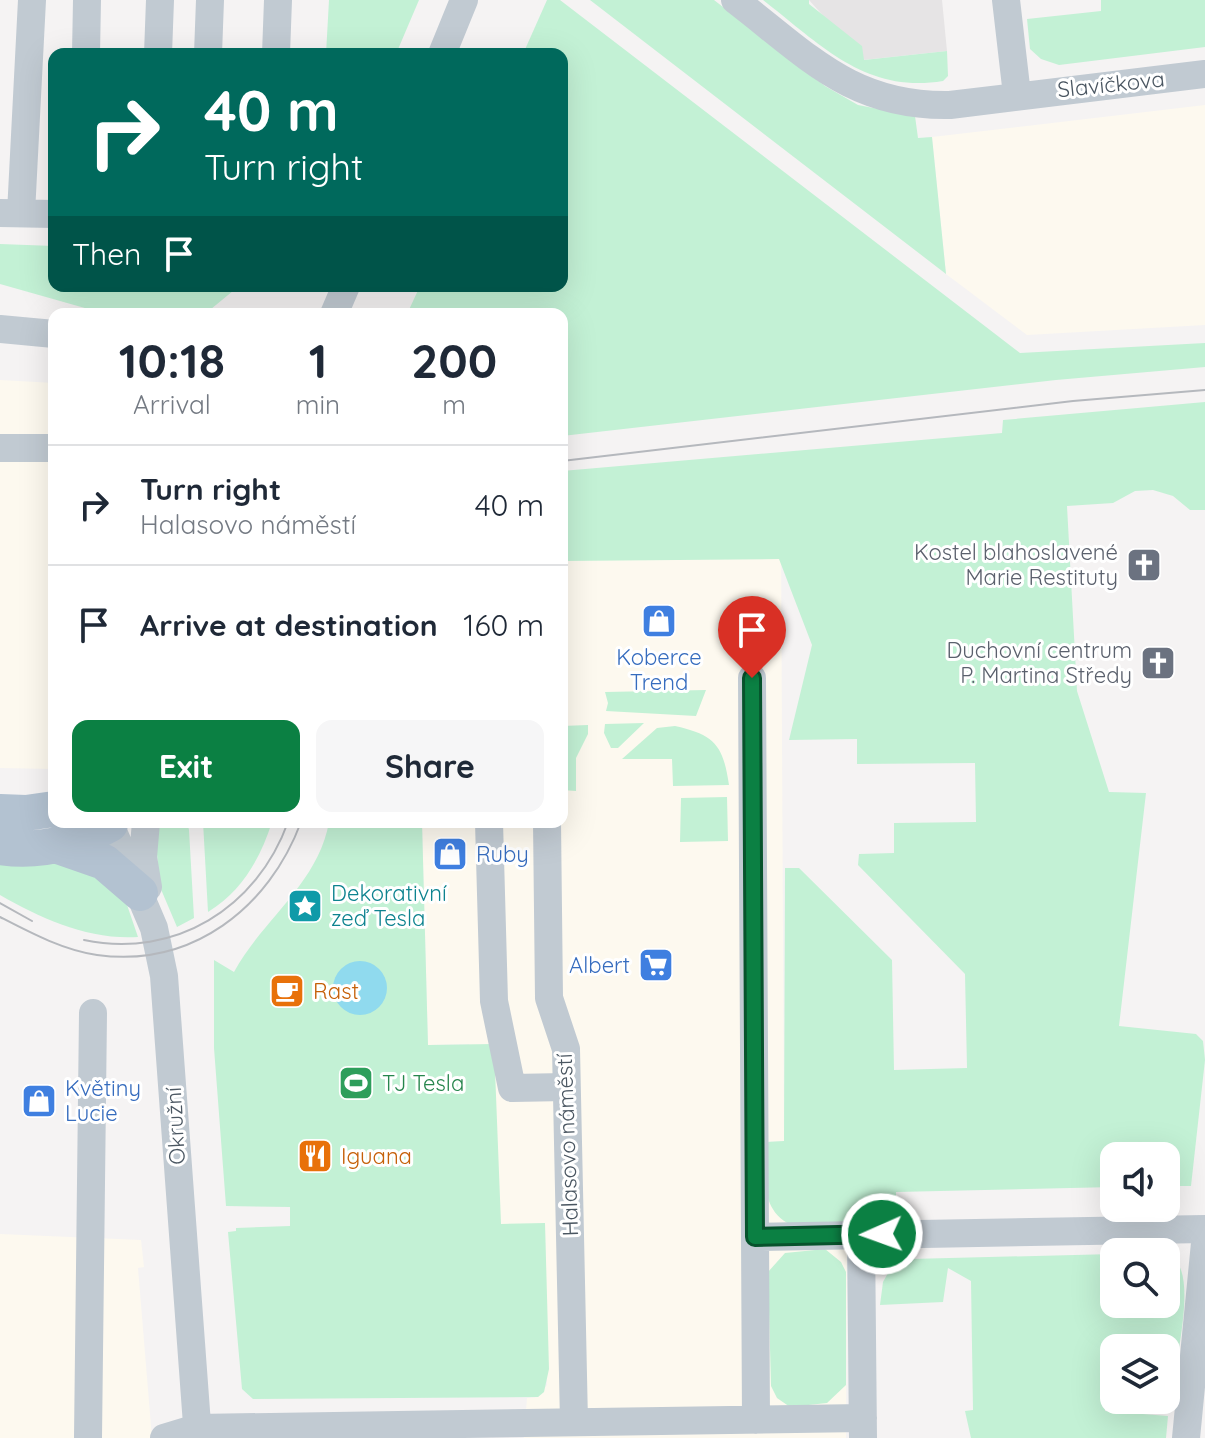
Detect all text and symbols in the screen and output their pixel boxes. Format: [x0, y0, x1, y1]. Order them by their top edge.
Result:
street label: Slavíčkova [1056, 64, 1166, 104]
text: 40 m [204, 75, 339, 145]
icon: right [72, 80, 176, 184]
text: Turn right [204, 144, 363, 189]
icon: arrive [157, 232, 201, 276]
text: Then [72, 235, 141, 273]
text: 10:18 [119, 330, 225, 390]
text: 1 [309, 330, 327, 390]
text: 200 [411, 330, 497, 390]
text: Arrival [133, 388, 211, 421]
text: min [296, 388, 340, 421]
text: m [442, 388, 466, 421]
text: Turn right [140, 470, 281, 508]
icon: right [72, 483, 116, 527]
text: 40 m [475, 486, 544, 524]
text: Halasovo náměstí [140, 508, 356, 541]
place label: Kostel blahoslavené Marie Restituty [914, 538, 1118, 591]
church icon: Kostel blahoslavené Marie Restituty [1125, 546, 1163, 584]
pin [718, 596, 786, 678]
shop icon: Koberce Trend [640, 602, 678, 640]
icon: arrive [72, 603, 116, 647]
text: Arrive at destination [140, 606, 438, 644]
text: 160 m [463, 606, 544, 644]
icon: arrive [730, 608, 774, 652]
place label: Duchovní centrum P. Martina Středy [946, 636, 1132, 689]
place label: Koberce Trend [616, 643, 702, 696]
church icon: Duchovní centrum P. Martina Středy [1139, 644, 1177, 682]
button: Exit [72, 720, 300, 812]
button: Share [316, 720, 544, 812]
shop icon: Ruby [431, 835, 469, 873]
place label: Ruby [476, 840, 529, 868]
place label: Dekorativní zeď Tesla [331, 879, 447, 932]
place icon: Dekorativní zeď Tesla [286, 887, 324, 925]
supermarket icon: Albert [637, 946, 675, 984]
place label: Albert [569, 951, 630, 979]
cafe icon: Rast [268, 972, 306, 1010]
place label: Rast [313, 977, 359, 1005]
street label: Halasovo náměstí [550, 1053, 584, 1237]
sports icon: TJ Tesla [337, 1064, 375, 1102]
place label: TJ Tesla [382, 1069, 464, 1097]
place label: Květiny Lucie [65, 1074, 141, 1127]
shop icon: Květiny Lucie [20, 1082, 58, 1120]
street label: Okružní [159, 1086, 191, 1165]
restaurant icon: Iguana [296, 1137, 334, 1175]
place label: Iguana [341, 1142, 412, 1170]
map controls [1100, 1142, 1180, 1414]
button: sound [1100, 1142, 1180, 1222]
position arrow [840, 1192, 924, 1276]
button: search [1100, 1238, 1180, 1318]
button: layers [1100, 1334, 1180, 1414]

